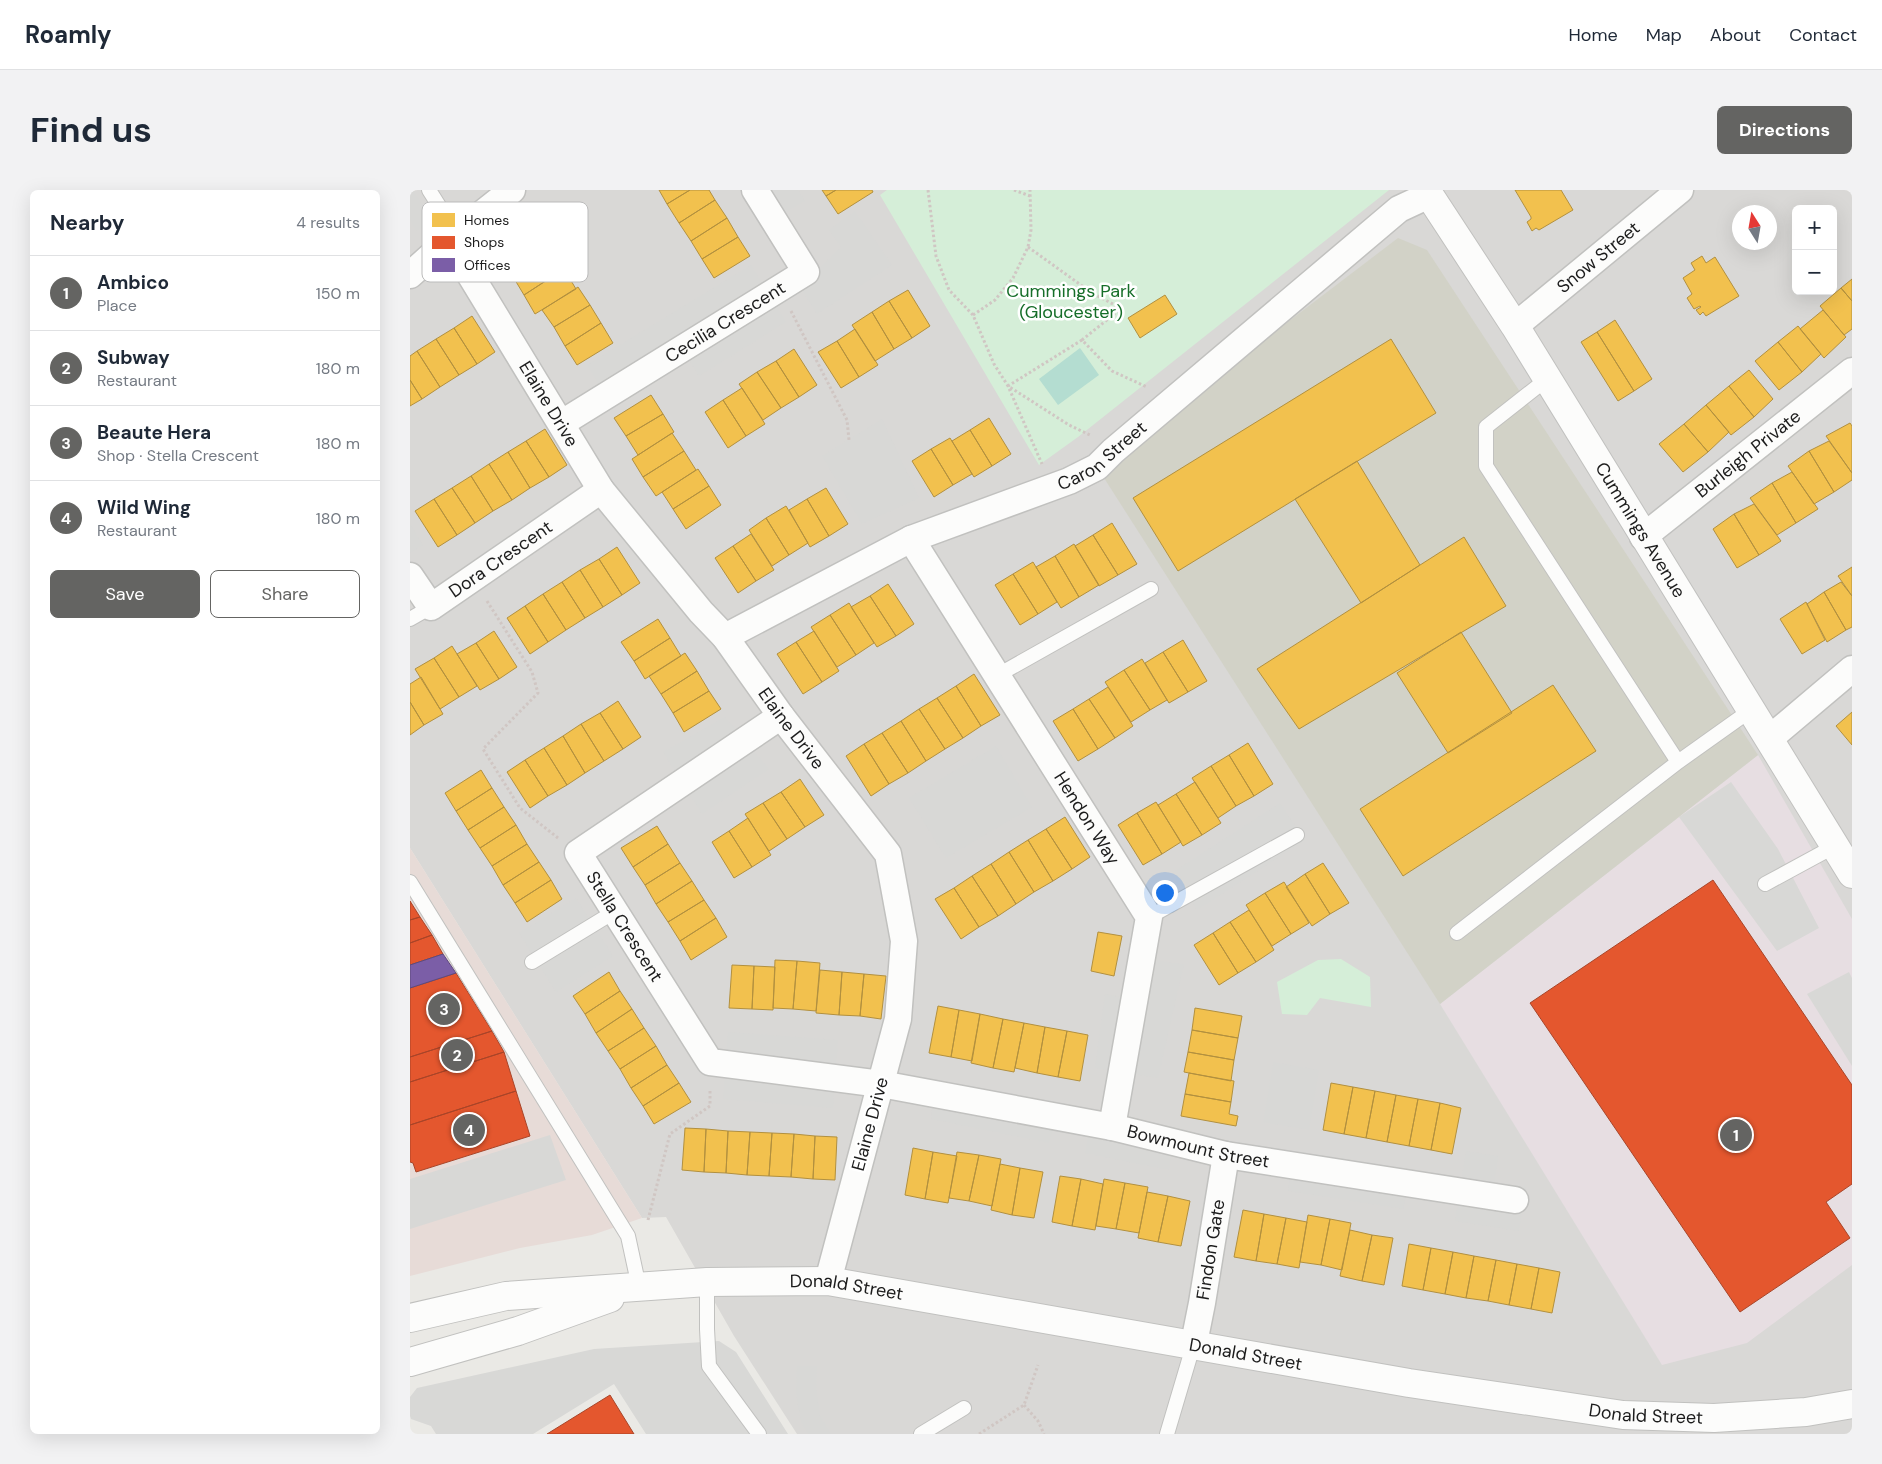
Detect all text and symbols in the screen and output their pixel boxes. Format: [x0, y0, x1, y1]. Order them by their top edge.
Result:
text: Roamly [25, 19, 112, 50]
text: Home [1568, 23, 1618, 47]
text: Map [1646, 23, 1682, 47]
text: About [1710, 23, 1761, 47]
text: Contact [1789, 23, 1857, 47]
button: Directions [1717, 106, 1852, 154]
text: Find us [30, 107, 152, 153]
legend [422, 202, 588, 282]
north arrow [1732, 205, 1777, 250]
map controls [1792, 205, 1837, 295]
button: + [1792, 205, 1837, 250]
text: Nearby [50, 209, 124, 237]
text: Homes [464, 211, 509, 229]
text: 4 results [296, 212, 360, 233]
street label: Snow Street [1552, 216, 1645, 299]
text: Shops [464, 233, 504, 251]
button: − [1792, 250, 1837, 295]
text: Offices [464, 256, 510, 274]
text: Ambico [97, 270, 169, 295]
street label: Cecilia Crescent [661, 276, 790, 368]
park label: Cummings Park (Gloucester) [1006, 279, 1136, 324]
text: 1 [63, 283, 69, 304]
text: 150 m [316, 283, 360, 304]
text: Place [97, 295, 137, 316]
text: Subway [97, 345, 170, 370]
street label: Elaine Drive [513, 357, 584, 451]
text: 2 [61, 358, 71, 379]
text: 180 m [316, 358, 360, 379]
text: Restaurant [97, 370, 177, 391]
street label: Burleigh Private [1690, 404, 1806, 503]
street label: Caron Street [1054, 416, 1152, 496]
text: Beaute Hera [97, 420, 211, 445]
text: 3 [61, 433, 71, 454]
text: 180 m [316, 433, 360, 454]
text: Shop · Stella Crescent [97, 445, 259, 466]
street label: Cummings Avenue [1590, 458, 1691, 602]
text: Wild Wing [97, 495, 191, 520]
text: 4 [61, 508, 71, 529]
text: 180 m [316, 508, 360, 529]
street label: Dora Crescent [444, 515, 557, 603]
text: Restaurant [97, 520, 177, 541]
button: Save [50, 570, 200, 618]
button: Share [210, 570, 360, 618]
street label: Elaine Drive [753, 683, 830, 774]
street label: Hendon Way [1048, 767, 1125, 870]
street label: Stella Crescent [581, 867, 668, 987]
your location [1152, 880, 1178, 906]
pin: 3 [428, 990, 460, 1028]
pin: 2 [441, 1036, 473, 1074]
street label: Elaine Drive [846, 1074, 894, 1174]
pin: 4 [453, 1111, 485, 1149]
pin: 1 [1720, 1116, 1752, 1154]
street label: Bowmount Street [1125, 1119, 1271, 1174]
street label: Findon Gate [1191, 1197, 1231, 1302]
street label: Donald Street [790, 1268, 905, 1306]
street label: Donald Street [1187, 1333, 1304, 1376]
street label: Donald Street [1587, 1398, 1703, 1430]

